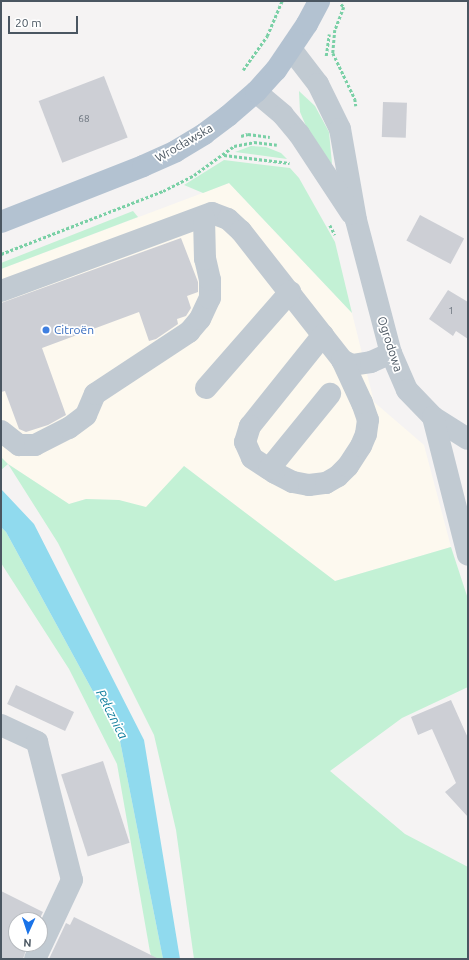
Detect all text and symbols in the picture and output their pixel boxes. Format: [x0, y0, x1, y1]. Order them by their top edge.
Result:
scale bar [10, 8, 80, 34]
text: 20 m [15, 16, 42, 29]
house number: 68 [78, 113, 90, 125]
street label: Wrocławska [153, 121, 215, 165]
house number: 1 [448, 305, 454, 317]
street label: Ogrodowa [374, 315, 406, 373]
place label: Citroën [54, 323, 94, 337]
marker: Citroën [41, 325, 51, 335]
water label: Pełcznica [93, 687, 131, 741]
north arrow [8, 912, 48, 952]
text: N [23, 937, 32, 949]

